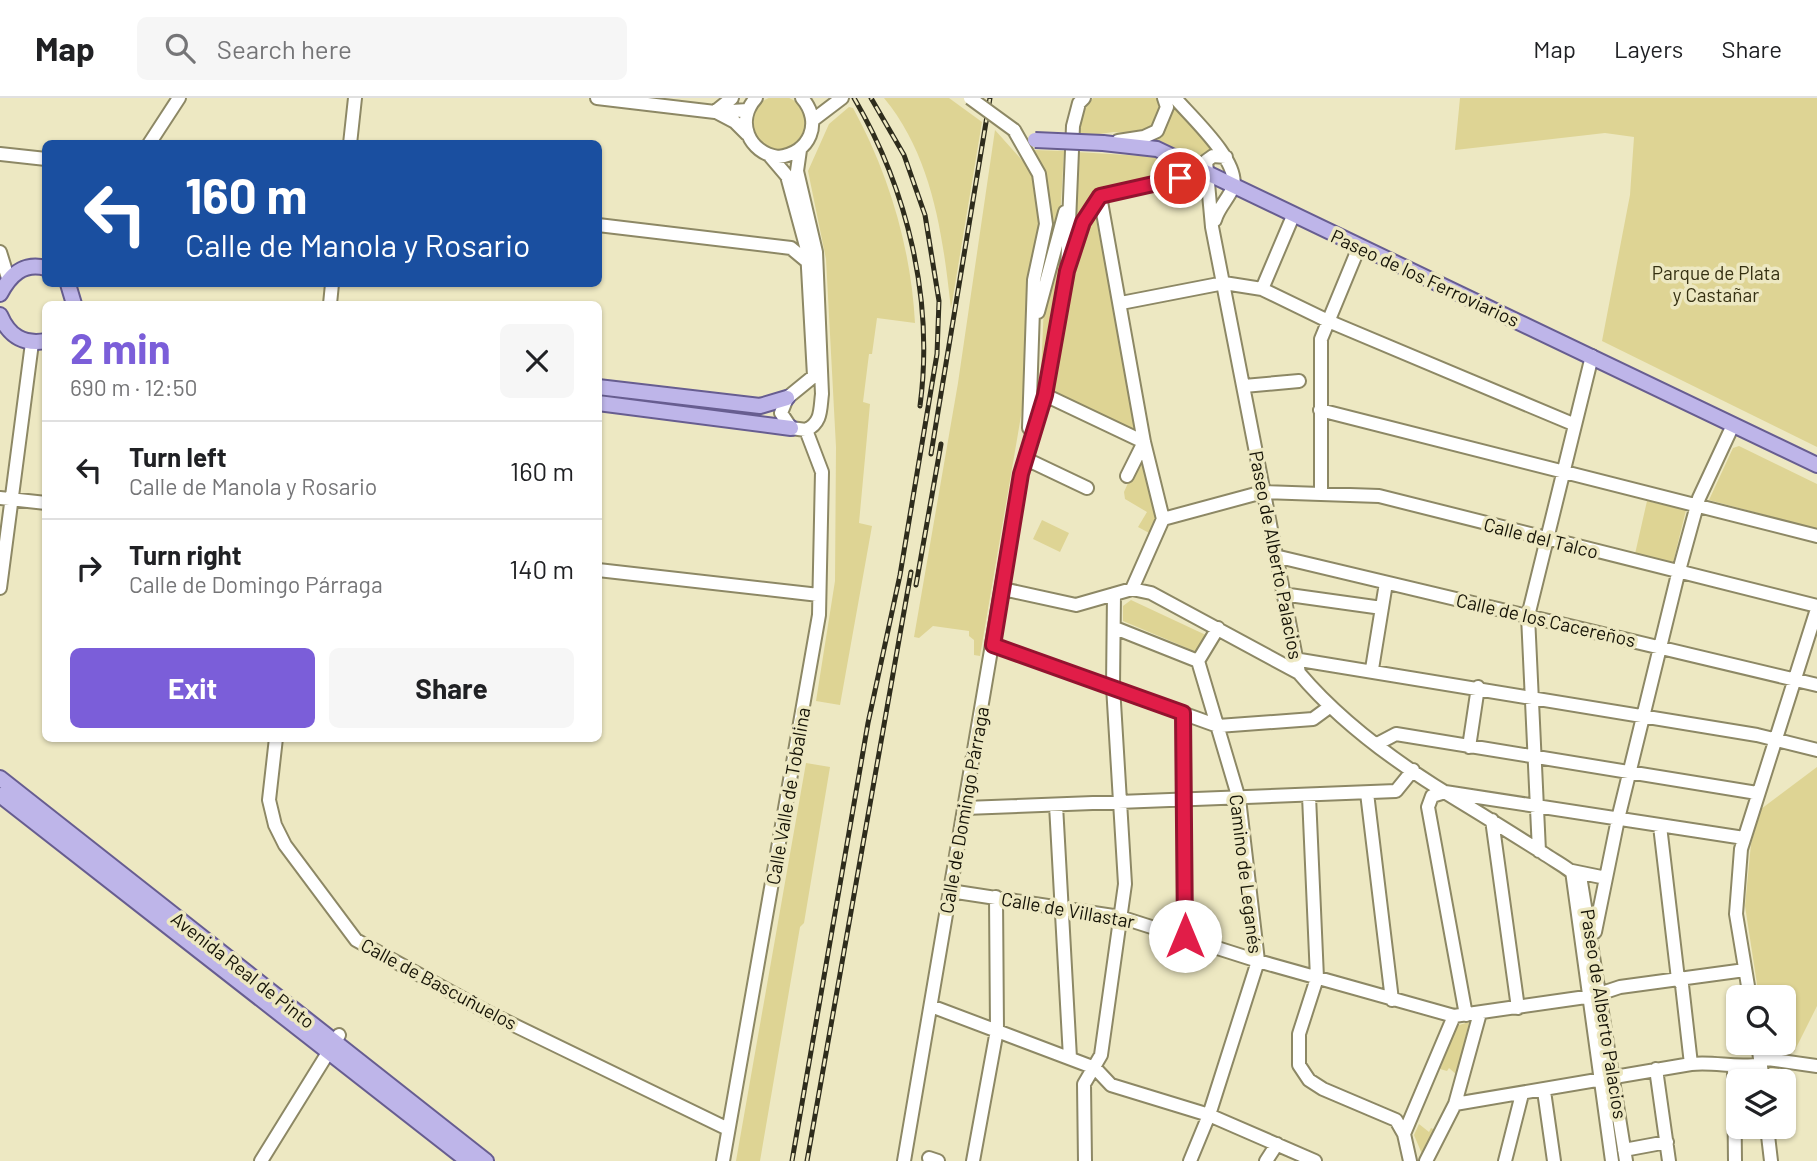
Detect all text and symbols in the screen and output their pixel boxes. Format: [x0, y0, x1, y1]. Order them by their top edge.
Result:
search box [137, 17, 627, 80]
text: Map [35, 28, 95, 68]
icon: search [161, 29, 199, 67]
text: Search here [217, 33, 352, 64]
text: Map [1533, 34, 1576, 63]
text: Layers [1614, 34, 1683, 63]
text: Share [1721, 34, 1782, 63]
pin [1150, 148, 1210, 208]
icon: arrive [1161, 159, 1199, 197]
text: 160 m [185, 165, 307, 224]
icon: left [70, 168, 161, 259]
street label: Paseo de los Ferroviarios [1327, 224, 1523, 331]
text: Calle de Manola y Rosario [185, 225, 531, 263]
park label: Parque de Plata y Castañar [1652, 261, 1780, 306]
text: 2 min [70, 322, 171, 372]
button: close [500, 324, 574, 398]
text: 690 m · 12:50 [70, 373, 197, 401]
text: Turn left [129, 441, 227, 472]
street label: Paseo de Alberto Palacios [1245, 449, 1308, 661]
icon: left [70, 451, 108, 489]
text: 160 m [510, 455, 574, 486]
text: Calle de Manola y Rosario [129, 472, 377, 500]
street label: Calle del Talco [1481, 512, 1601, 563]
text: Turn right [129, 539, 242, 570]
icon: right [70, 549, 108, 587]
text: 140 m [509, 553, 574, 584]
text: Calle de Domingo Párraga [129, 570, 383, 598]
street label: Calle de los Cacereños [1454, 588, 1638, 651]
button: Exit [70, 648, 315, 728]
button: Share [329, 648, 574, 728]
street label: Calle Valle de Tobalina [761, 705, 814, 886]
street label: Calle de Domingo Párraga [934, 705, 993, 915]
street label: Camino de Leganés [1225, 793, 1268, 955]
street label: Calle de Villastar [999, 886, 1137, 933]
position arrow [1148, 899, 1222, 973]
street label: Avenida Real de Pinto [167, 906, 320, 1033]
street label: Paseo de Alberto Palacios [1577, 907, 1632, 1120]
street label: Calle de Bascuñuelos [357, 933, 521, 1034]
map controls [1726, 985, 1796, 1139]
button: search [1726, 985, 1796, 1055]
button: layers [1726, 1069, 1796, 1139]

